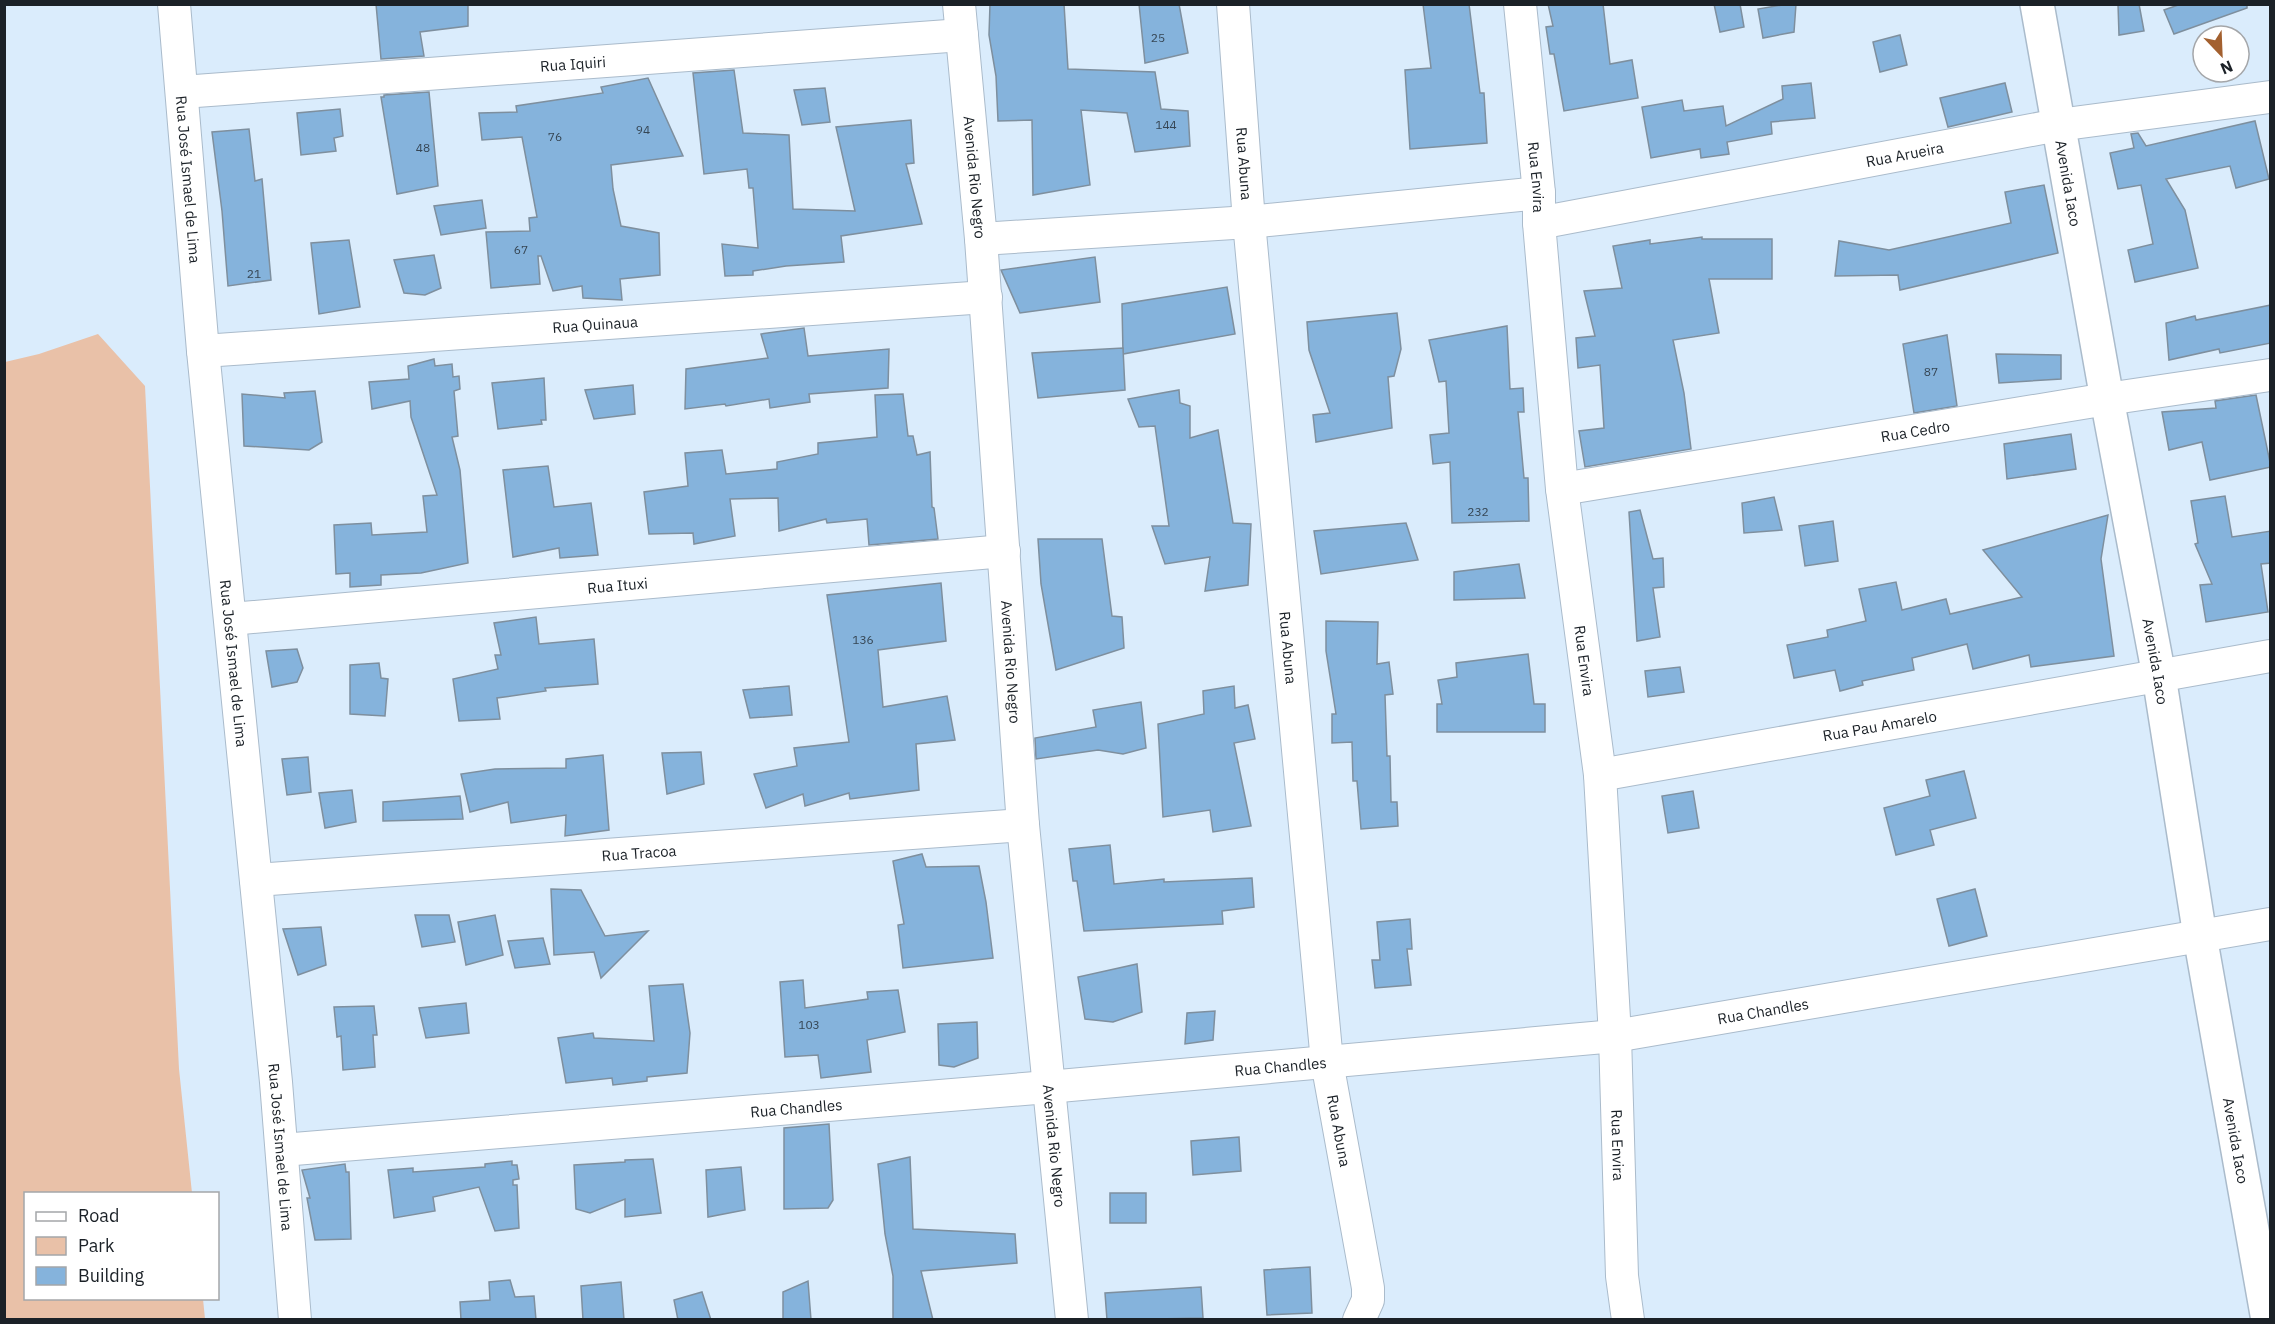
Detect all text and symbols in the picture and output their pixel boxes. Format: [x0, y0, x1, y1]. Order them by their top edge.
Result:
north arrow [2191, 24, 2251, 84]
house number: 25 [1151, 30, 1165, 45]
street label: Rua Iquiri [539, 52, 607, 75]
text: N [2218, 56, 2236, 79]
street label: Rua José Ismael de Lima [172, 95, 205, 264]
street label: Avenida Rio Negro [960, 115, 990, 240]
house number: 144 [1155, 117, 1177, 132]
house number: 94 [636, 122, 650, 137]
street label: Rua Abuna [1233, 126, 1257, 201]
house number: 76 [548, 129, 562, 144]
street label: Rua Arueira [1864, 137, 1945, 171]
street label: Avenida Iaco [2052, 139, 2086, 228]
house number: 48 [416, 140, 430, 155]
street label: Rua Envira [1524, 141, 1549, 213]
house number: 67 [514, 242, 528, 257]
house number: 21 [247, 266, 261, 281]
street label: Rua Quinaua [552, 312, 638, 336]
house number: 87 [1924, 364, 1938, 379]
street label: Rua Cedro [1879, 416, 1951, 446]
house number: 232 [1467, 504, 1489, 519]
street label: Rua Ituxi [586, 573, 649, 597]
street label: Rua José Ismael de Lima [216, 579, 252, 748]
street label: Avenida Rio Negro [997, 600, 1025, 724]
street label: Rua Abuna [1276, 610, 1301, 685]
street label: Avenida Iaco [2139, 617, 2173, 706]
street label: Rua Envira [1571, 624, 1599, 697]
house number: 136 [852, 632, 874, 647]
street label: Rua Pau Amarelo [1821, 706, 1938, 745]
street label: Rua Tracoa [601, 840, 677, 865]
street label: Rua Chandles [1716, 994, 1810, 1028]
house number: 103 [798, 1017, 820, 1032]
street label: Rua Chandles [1234, 1052, 1327, 1080]
street label: Rua José Ismael de Lima [265, 1062, 297, 1231]
street label: Avenida Rio Negro [1039, 1084, 1070, 1208]
street label: Rua Abuna [1324, 1093, 1355, 1168]
street label: Rua Chandles [749, 1094, 843, 1121]
street label: Avenida Iaco [2219, 1096, 2253, 1185]
street label: Rua Envira [1608, 1109, 1629, 1181]
legend [24, 1192, 219, 1300]
text: Road [78, 1204, 119, 1227]
text: Park [78, 1234, 115, 1257]
text: Building [78, 1264, 145, 1287]

